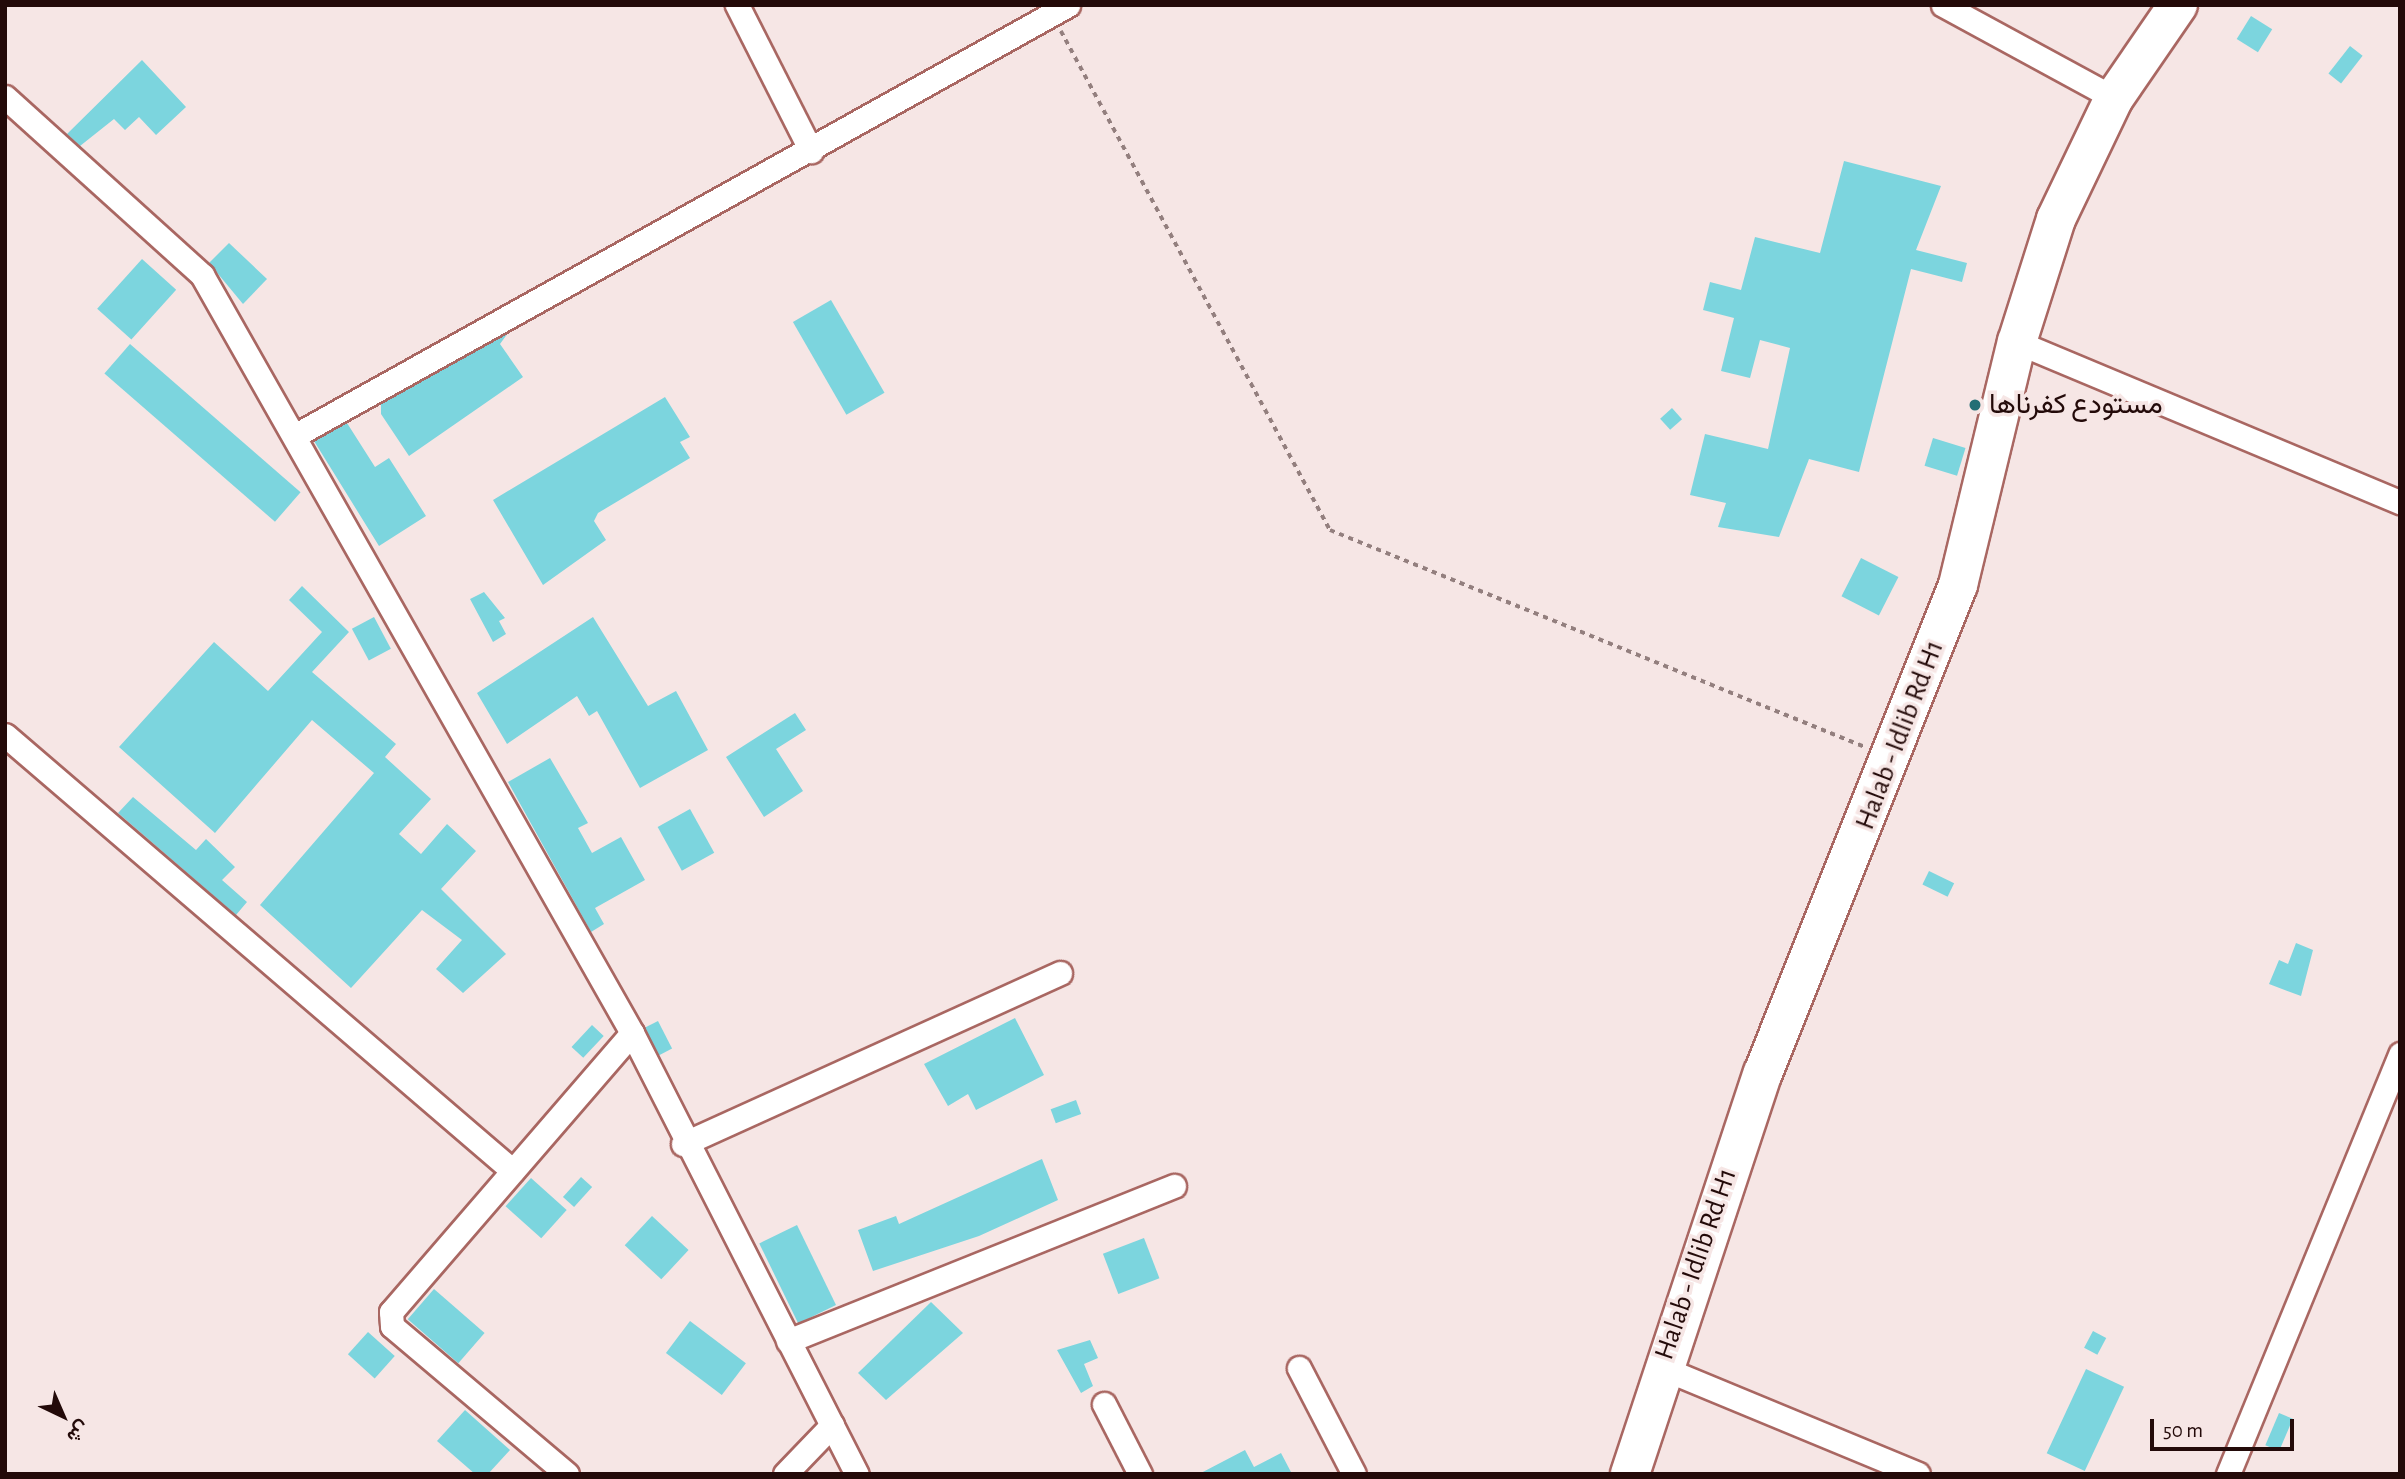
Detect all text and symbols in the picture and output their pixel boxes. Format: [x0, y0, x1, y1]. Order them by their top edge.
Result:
place label: مستودع كفرناها [1989, 388, 2163, 422]
marker: مستودع كفرناها [1967, 397, 1983, 413]
street label: Halab - Idlib Rd H1 [1848, 636, 1952, 834]
street label: Halab - Idlib Rd H1 [1648, 1164, 1744, 1364]
north arrow [28, 1381, 98, 1451]
scale bar [2153, 1406, 2296, 1450]
text: ش [63, 1417, 93, 1446]
text: 50 m [2163, 1420, 2203, 1441]

